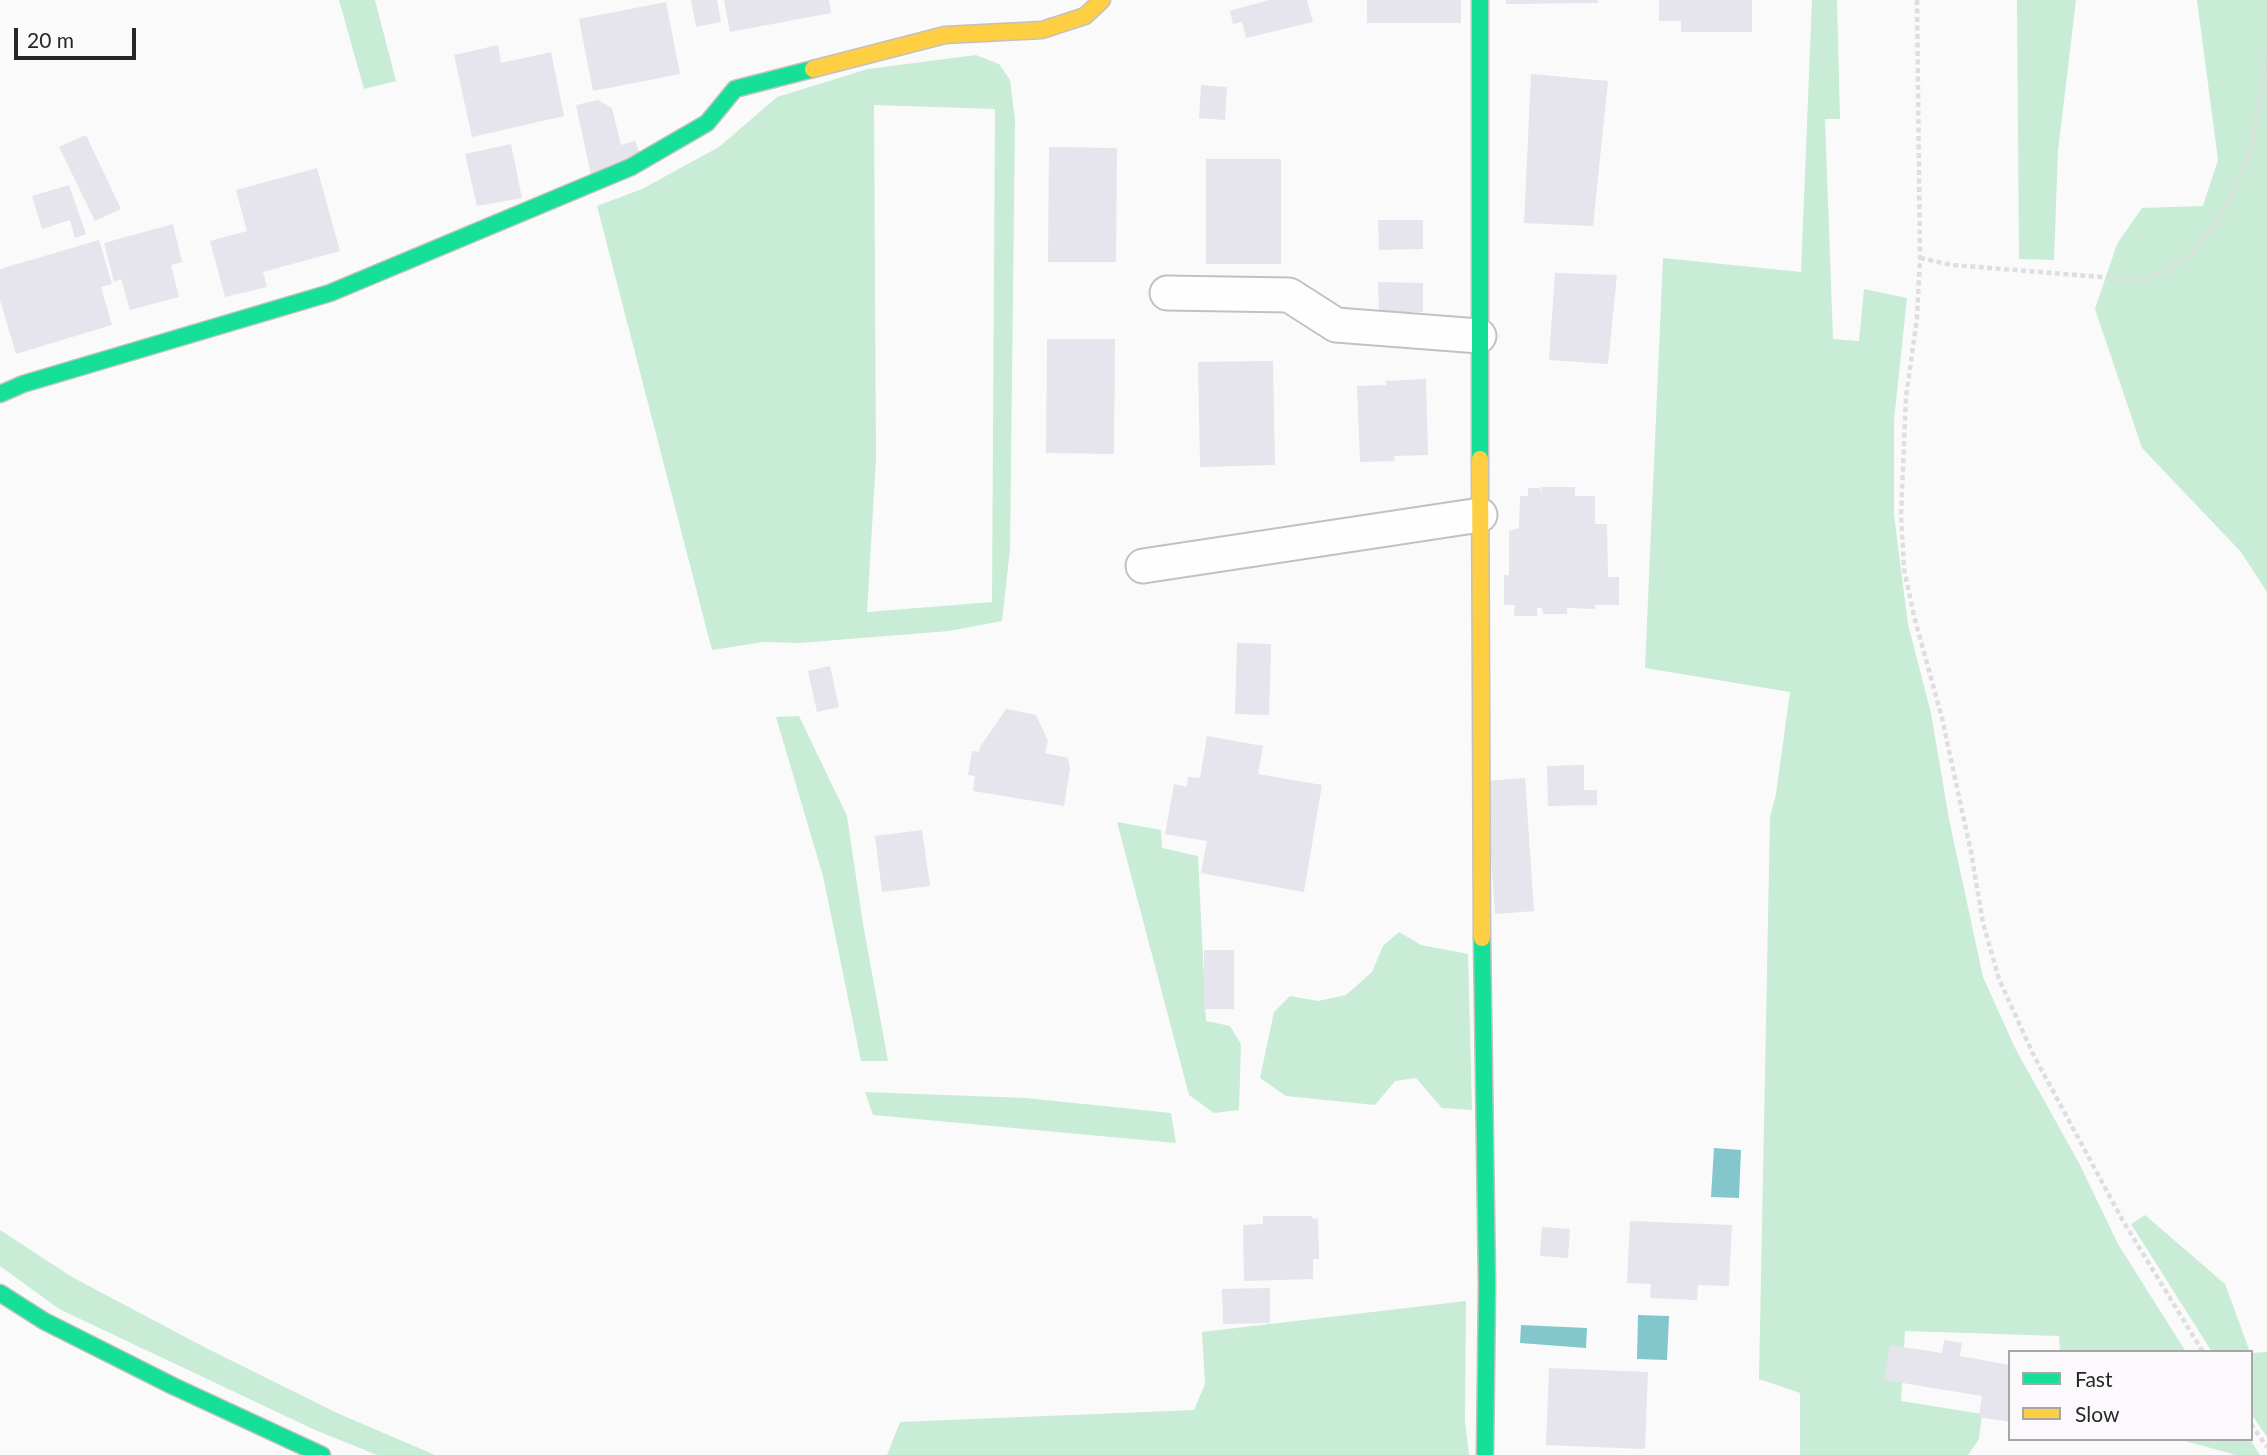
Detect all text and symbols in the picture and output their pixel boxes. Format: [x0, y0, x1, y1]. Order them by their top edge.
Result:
scale bar [18, 14, 140, 58]
text: 20 m [27, 27, 74, 52]
legend [2008, 1350, 2253, 1441]
text: Fast [2075, 1366, 2112, 1391]
text: Slow [2075, 1401, 2119, 1426]

